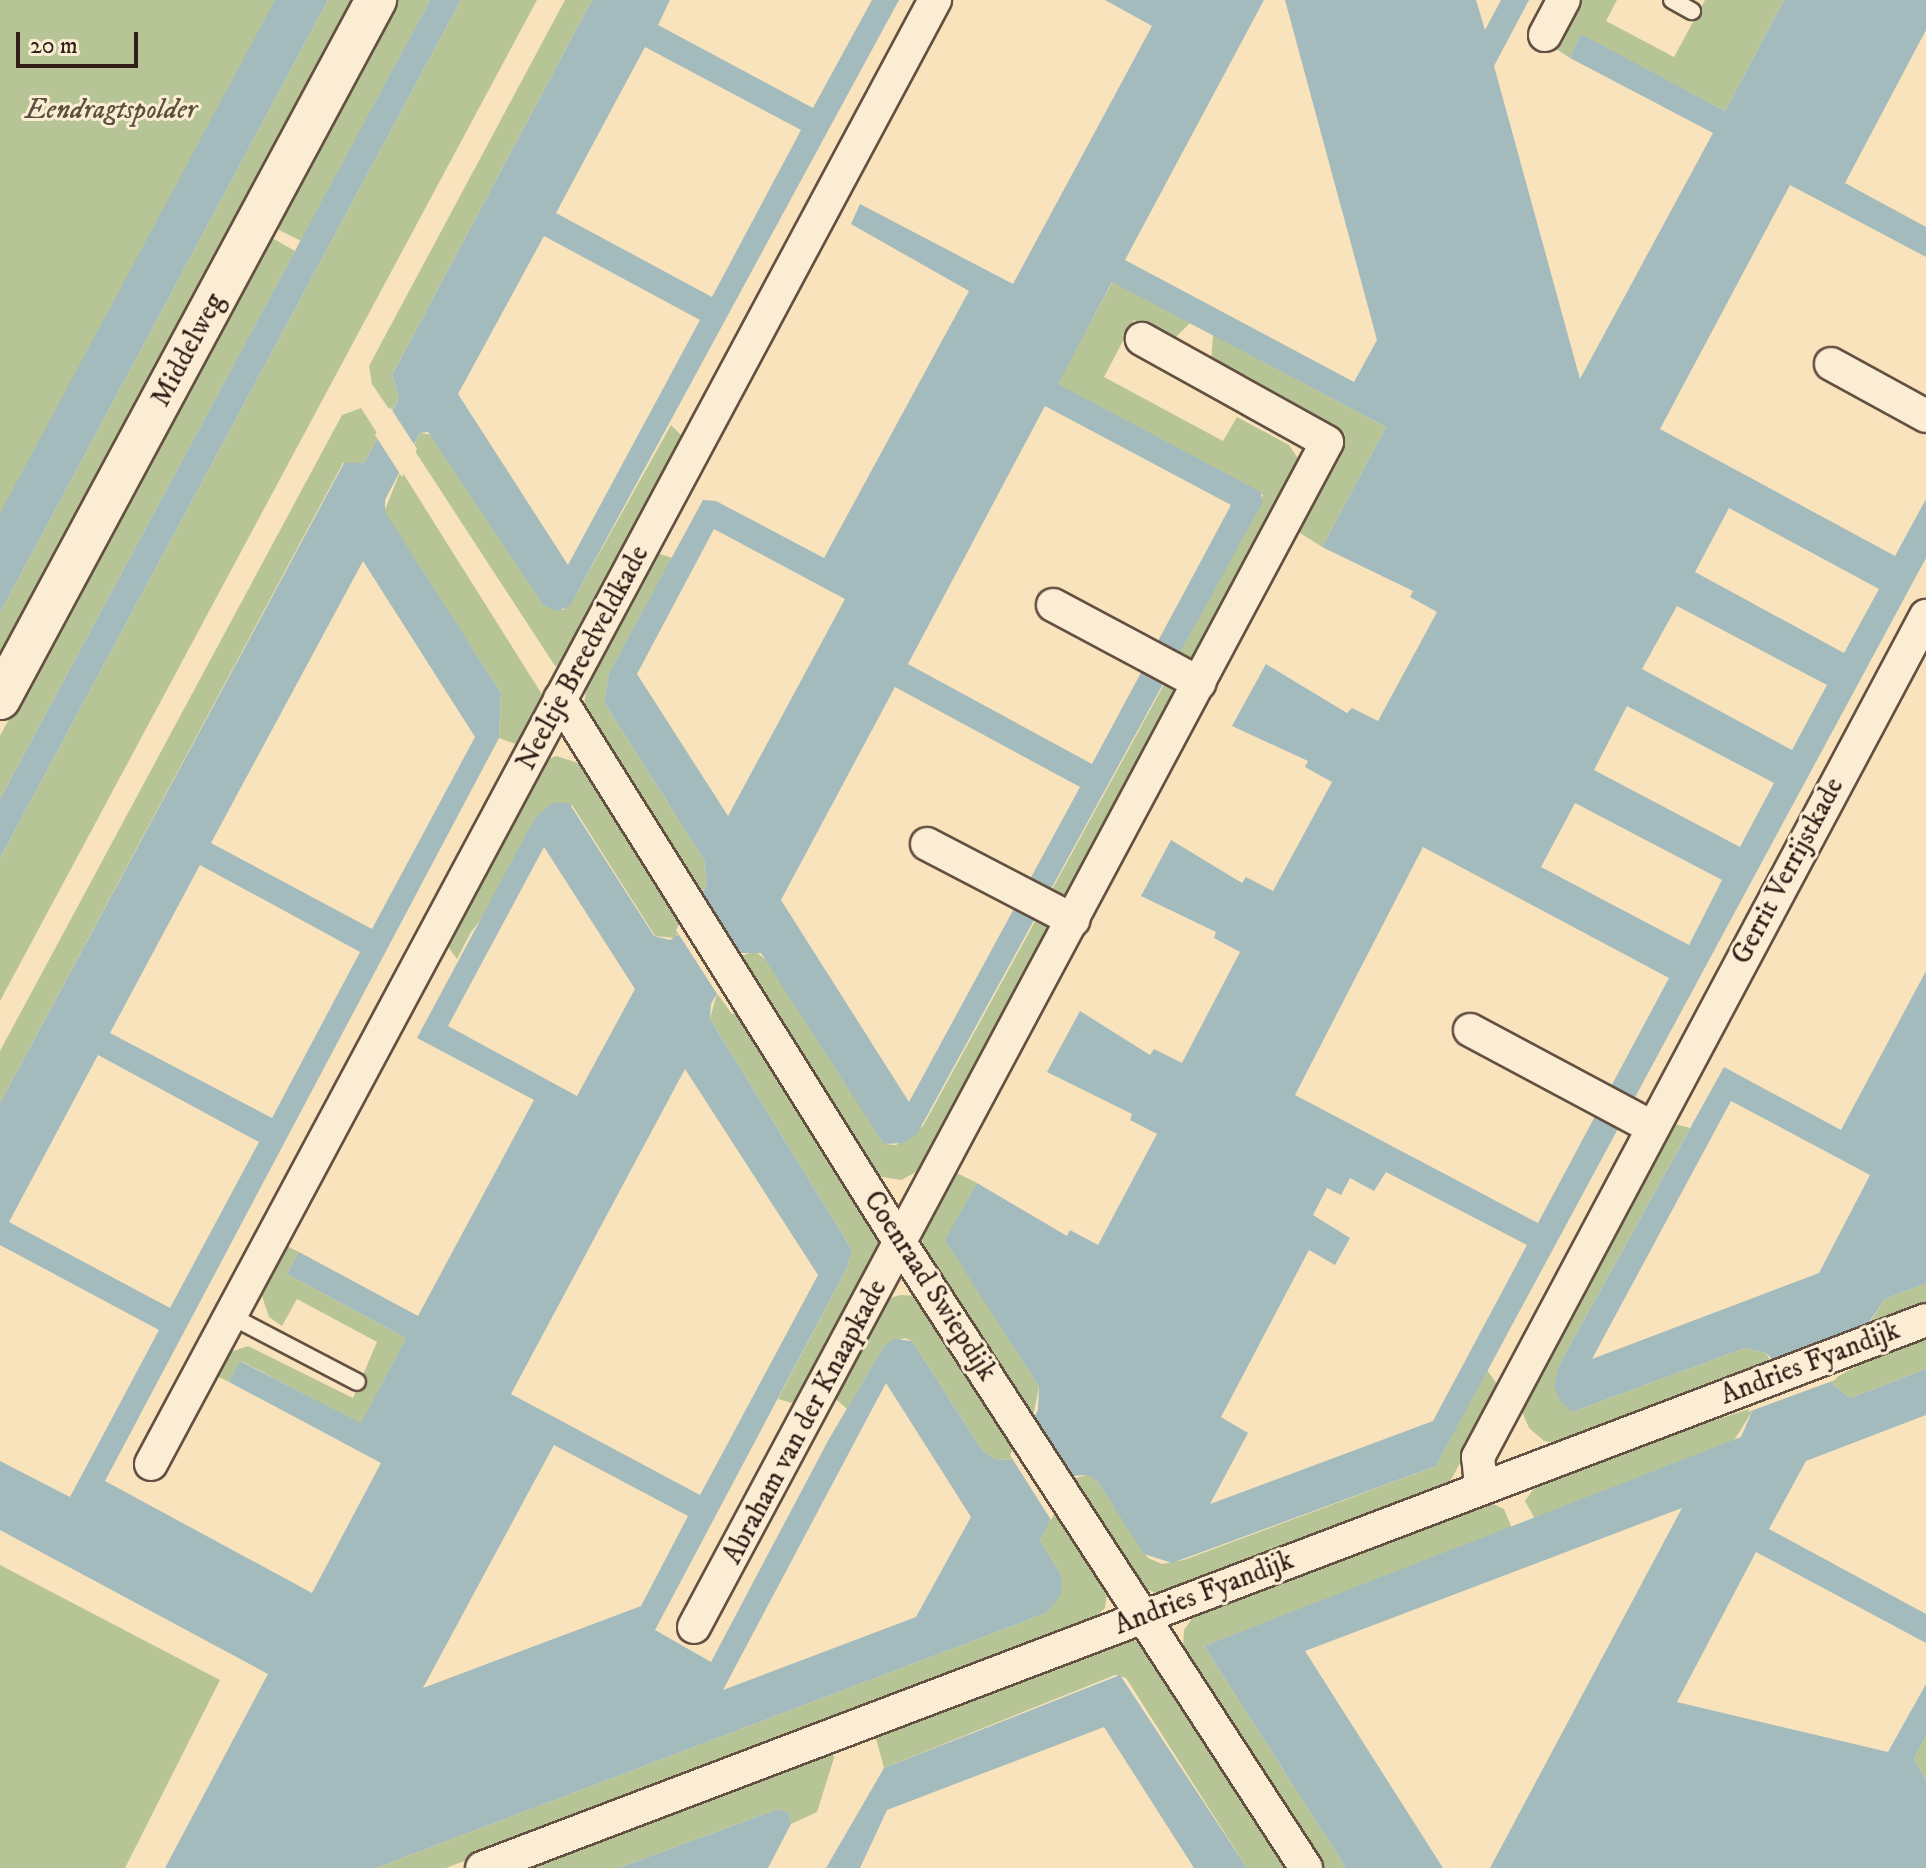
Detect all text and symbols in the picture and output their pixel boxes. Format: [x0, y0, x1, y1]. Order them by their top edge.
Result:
scale bar [20, 16, 142, 66]
text: 20 m [30, 31, 78, 61]
park label: Eendragtspolder [25, 93, 197, 127]
street label: Middelweg [144, 288, 232, 412]
street label: Neeltje Breedveldkade [510, 540, 656, 776]
street label: Gerrit Verrijstkade [1725, 772, 1851, 970]
street label: Coenraad Swiepdijk [856, 1185, 1004, 1387]
street label: Abraham van der Knaapkade [716, 1274, 894, 1570]
street label: Andries Fyandijk [1716, 1313, 1904, 1413]
street label: Andries Fyandijk [1110, 1543, 1298, 1643]

